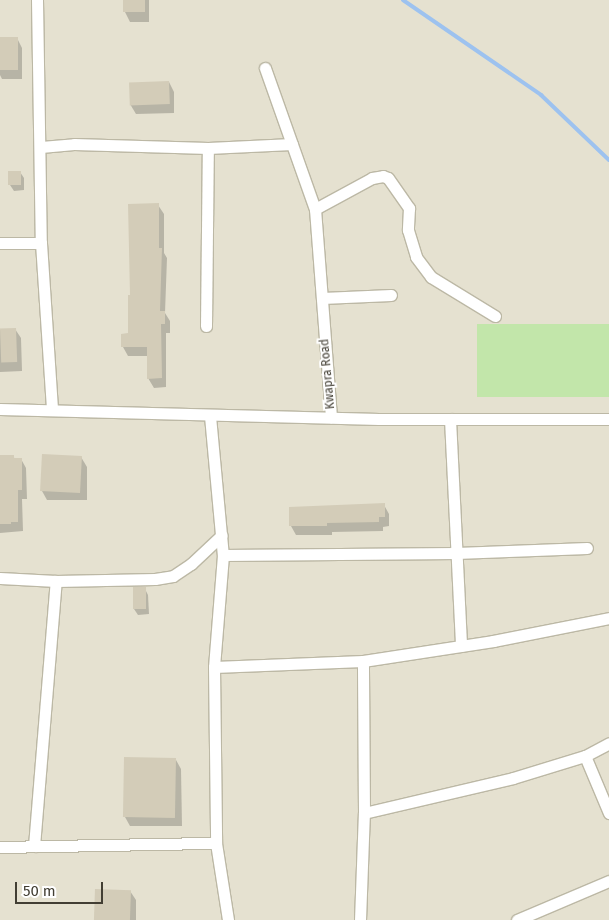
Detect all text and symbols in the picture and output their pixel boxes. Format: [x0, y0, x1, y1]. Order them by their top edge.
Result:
street label: Kwapra Road [318, 338, 338, 410]
scale bar [18, 872, 105, 904]
text: 50 m [23, 882, 56, 900]

